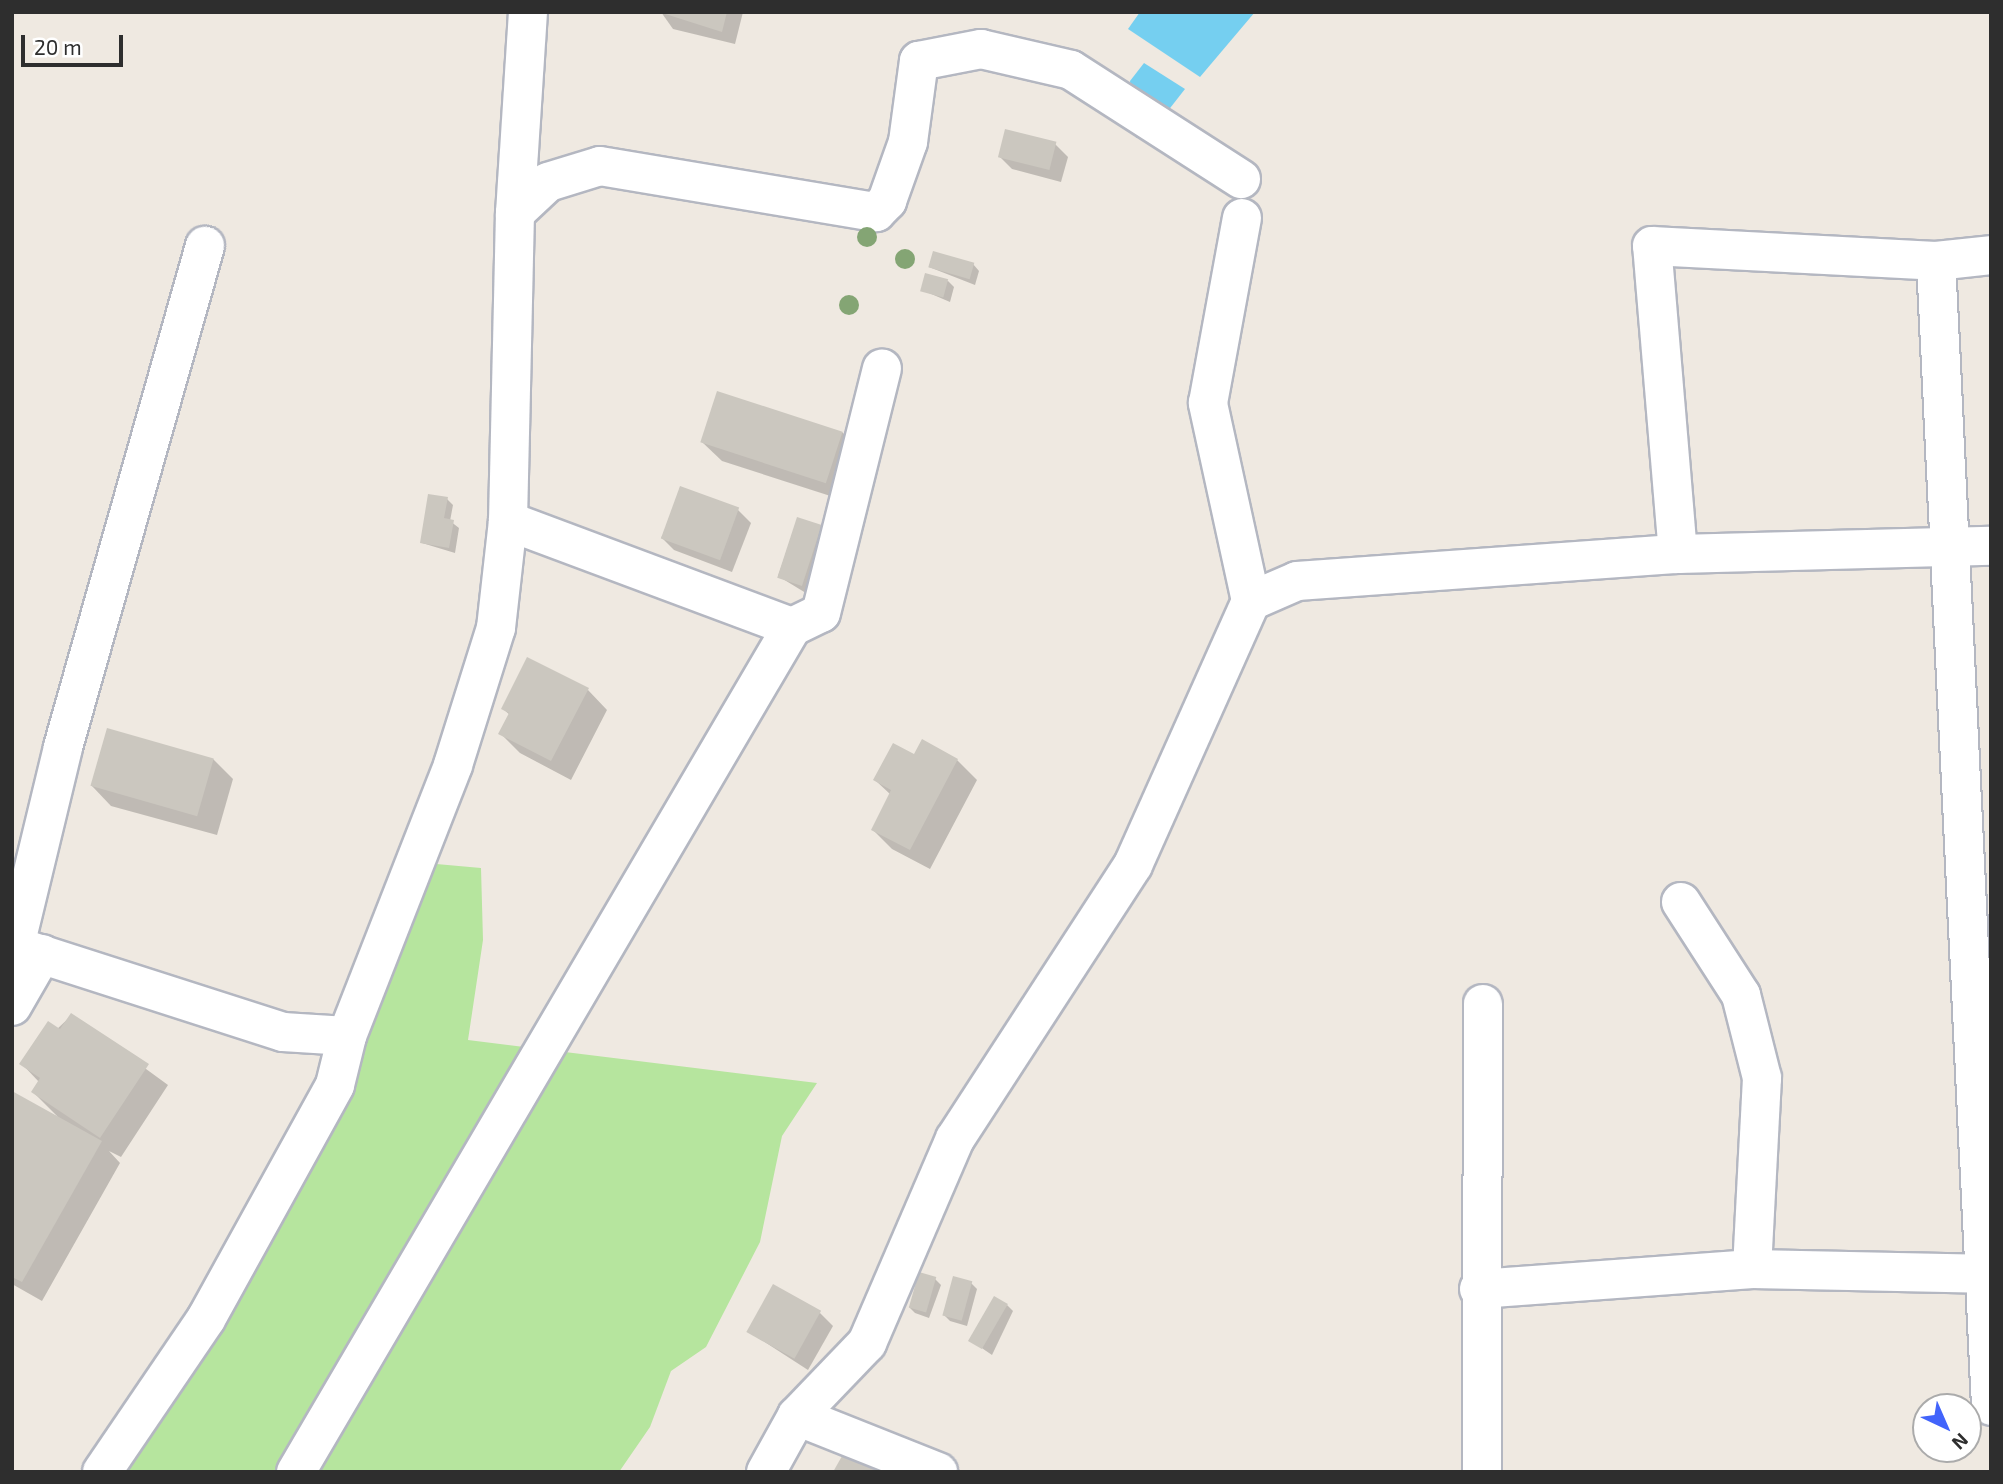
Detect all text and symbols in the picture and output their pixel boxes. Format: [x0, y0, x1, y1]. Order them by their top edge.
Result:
scale bar [24, 21, 126, 65]
text: 20 m [34, 34, 82, 59]
north arrow [1912, 1393, 1982, 1463]
text: N [1948, 1429, 1973, 1455]

